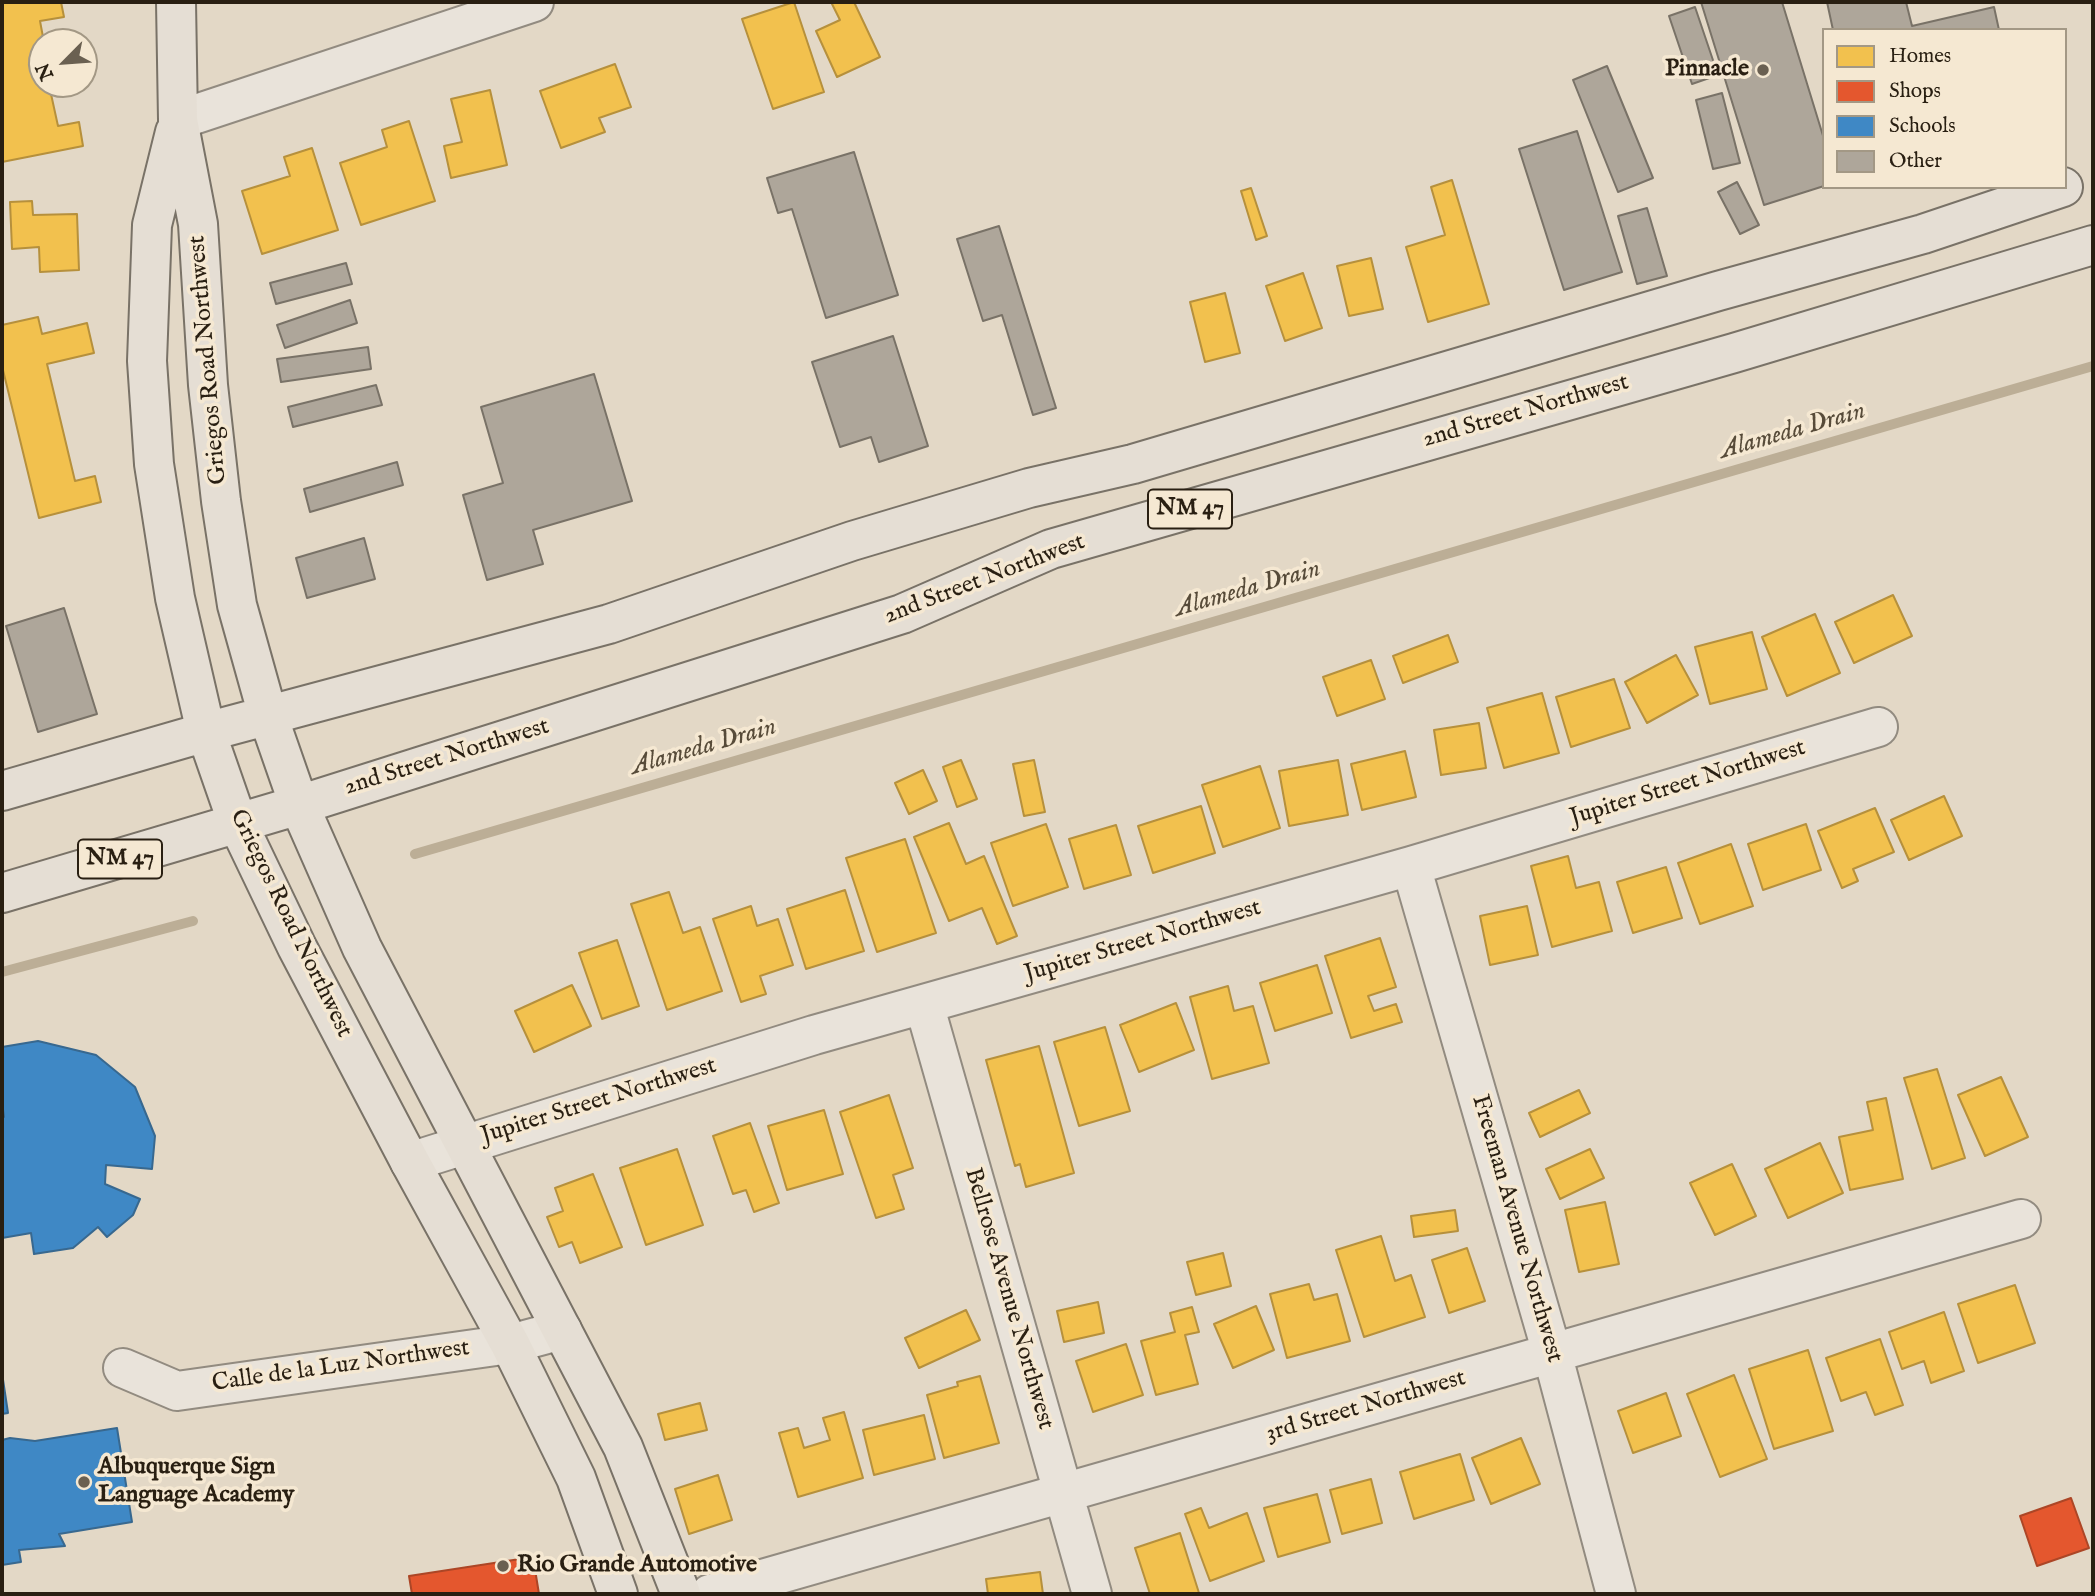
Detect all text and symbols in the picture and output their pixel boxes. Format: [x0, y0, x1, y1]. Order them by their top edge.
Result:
north arrow [28, 28, 98, 98]
legend [1822, 28, 2067, 189]
text: Homes [1889, 43, 1951, 70]
place label: Pinnacle [1665, 56, 1749, 84]
text: N [31, 59, 60, 84]
marker: Pinnacle [1755, 62, 1771, 78]
text: Shops [1889, 78, 1941, 105]
text: Schools [1889, 113, 1956, 140]
text: Other [1889, 148, 1942, 175]
street label: Griegos Road Northwest [184, 234, 234, 486]
street label: 2nd Street Northwest [1420, 369, 1632, 455]
water label: Alameda Drain [1717, 396, 1869, 468]
road number: NM 47 [1148, 489, 1232, 528]
street label: 2nd Street Northwest [881, 528, 1089, 632]
water label: Alameda Drain [1172, 554, 1324, 626]
water label: Alameda Drain [628, 712, 780, 784]
street label: 2nd Street Northwest [341, 713, 553, 803]
street label: Jupiter Street Northwest [1567, 734, 1809, 834]
street label: Griegos Road Northwest [222, 805, 358, 1043]
road number: NM 47 [78, 839, 162, 878]
street label: Jupiter Street Northwest [1021, 894, 1265, 990]
street label: Jupiter Street Northwest [478, 1052, 720, 1152]
street label: Freeman Avenue Northwest [1464, 1092, 1568, 1366]
street label: Bellrose Avenue Northwest [957, 1165, 1059, 1433]
street label: Calle de la Luz Northwest [210, 1335, 472, 1399]
street label: 3rd Street Northwest [1263, 1365, 1469, 1449]
place label: Albuquerque Sign Language Academy [98, 1454, 294, 1510]
marker: Albuquerque Sign Language Academy [76, 1474, 92, 1490]
place label: Rio Grande Automotive [517, 1552, 757, 1580]
marker: Rio Grande Automotive [495, 1558, 511, 1574]

